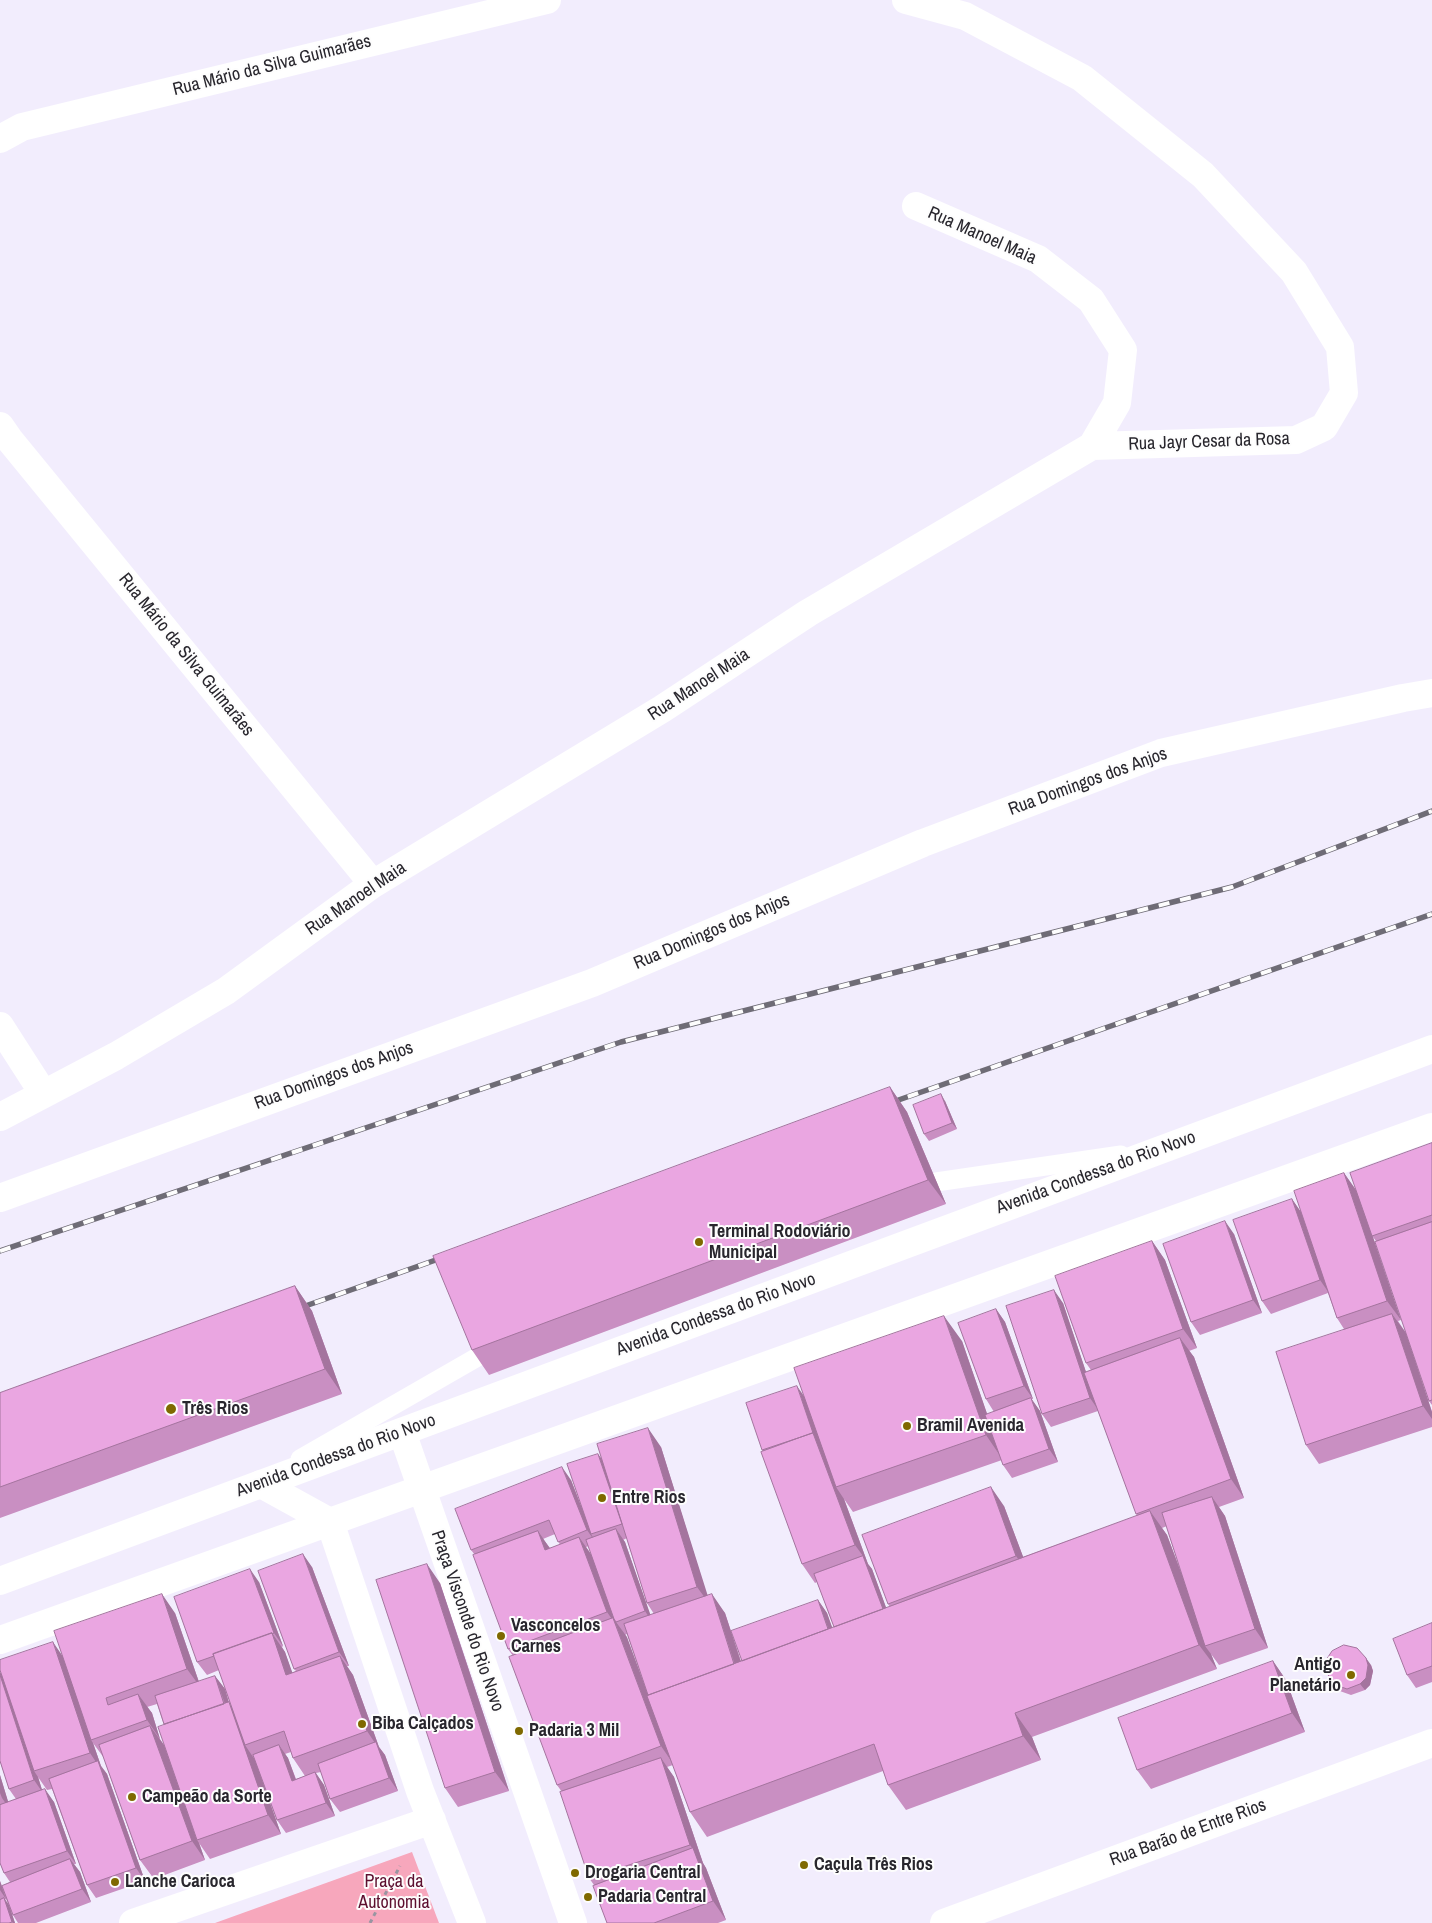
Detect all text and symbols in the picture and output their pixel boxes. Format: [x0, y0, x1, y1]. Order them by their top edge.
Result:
street label: Rua Mário da Silva Guimarães [171, 31, 373, 101]
street label: Rua Manoel Maia [924, 202, 1040, 270]
street label: Rua Jayr Cesar da Rosa [1128, 428, 1290, 456]
street label: Rua Mário da Silva Guimarães [114, 569, 258, 741]
street label: Rua Manoel Maia [644, 644, 754, 726]
street label: Rua Domingos dos Anjos [1006, 743, 1170, 821]
street label: Rua Manoel Maia [302, 857, 410, 941]
street label: Rua Domingos dos Anjos [631, 889, 793, 975]
street label: Rua Domingos dos Anjos [252, 1037, 416, 1115]
street label: Avenida Condessa do Rio Novo [993, 1127, 1199, 1219]
place label: Terminal Rodoviário Municipal [709, 1221, 851, 1264]
marker: Terminal Rodoviário Municipal [693, 1236, 705, 1248]
street label: Avenida Condessa do Rio Novo [613, 1269, 819, 1361]
place label: Três Rios [182, 1398, 248, 1420]
marker: Três Rios [164, 1402, 178, 1416]
street label: Avenida Condessa do Rio Novo [233, 1410, 439, 1502]
place label: Bramil Avenida [917, 1415, 1024, 1437]
marker: Bramil Avenida [901, 1420, 913, 1432]
place label: Entre Rios [612, 1487, 686, 1509]
marker: Entre Rios [596, 1492, 608, 1504]
street label: Praça Visconde do Rio Novo [426, 1528, 508, 1714]
place label: Vasconcelos Carnes [511, 1615, 600, 1658]
marker: Vasconcelos Carnes [495, 1630, 507, 1642]
place label: Antigo Planetário [1270, 1654, 1341, 1696]
marker: Antigo Planetário [1345, 1669, 1357, 1681]
place label: Biba Calçados [372, 1713, 474, 1735]
marker: Biba Calçados [356, 1718, 368, 1730]
place label: Padaria 3 Mil [529, 1720, 619, 1742]
marker: Padaria 3 Mil [513, 1725, 525, 1737]
place label: Campeão da Sorte [142, 1786, 272, 1808]
marker: Campeão da Sorte [126, 1791, 138, 1803]
street label: Rua Barão de Entre Rios [1107, 1795, 1269, 1871]
place label: Caçula Três Rios [814, 1854, 933, 1876]
marker: Caçula Três Rios [798, 1859, 810, 1871]
place label: Drogaria Central [585, 1862, 701, 1884]
marker: Drogaria Central [569, 1867, 581, 1879]
place label: Lanche Carioca [125, 1871, 235, 1893]
park label: Praça da Autonomia [358, 1871, 430, 1914]
marker: Lanche Carioca [109, 1876, 121, 1888]
place label: Padaria Central [598, 1886, 706, 1908]
marker: Padaria Central [582, 1891, 594, 1903]

